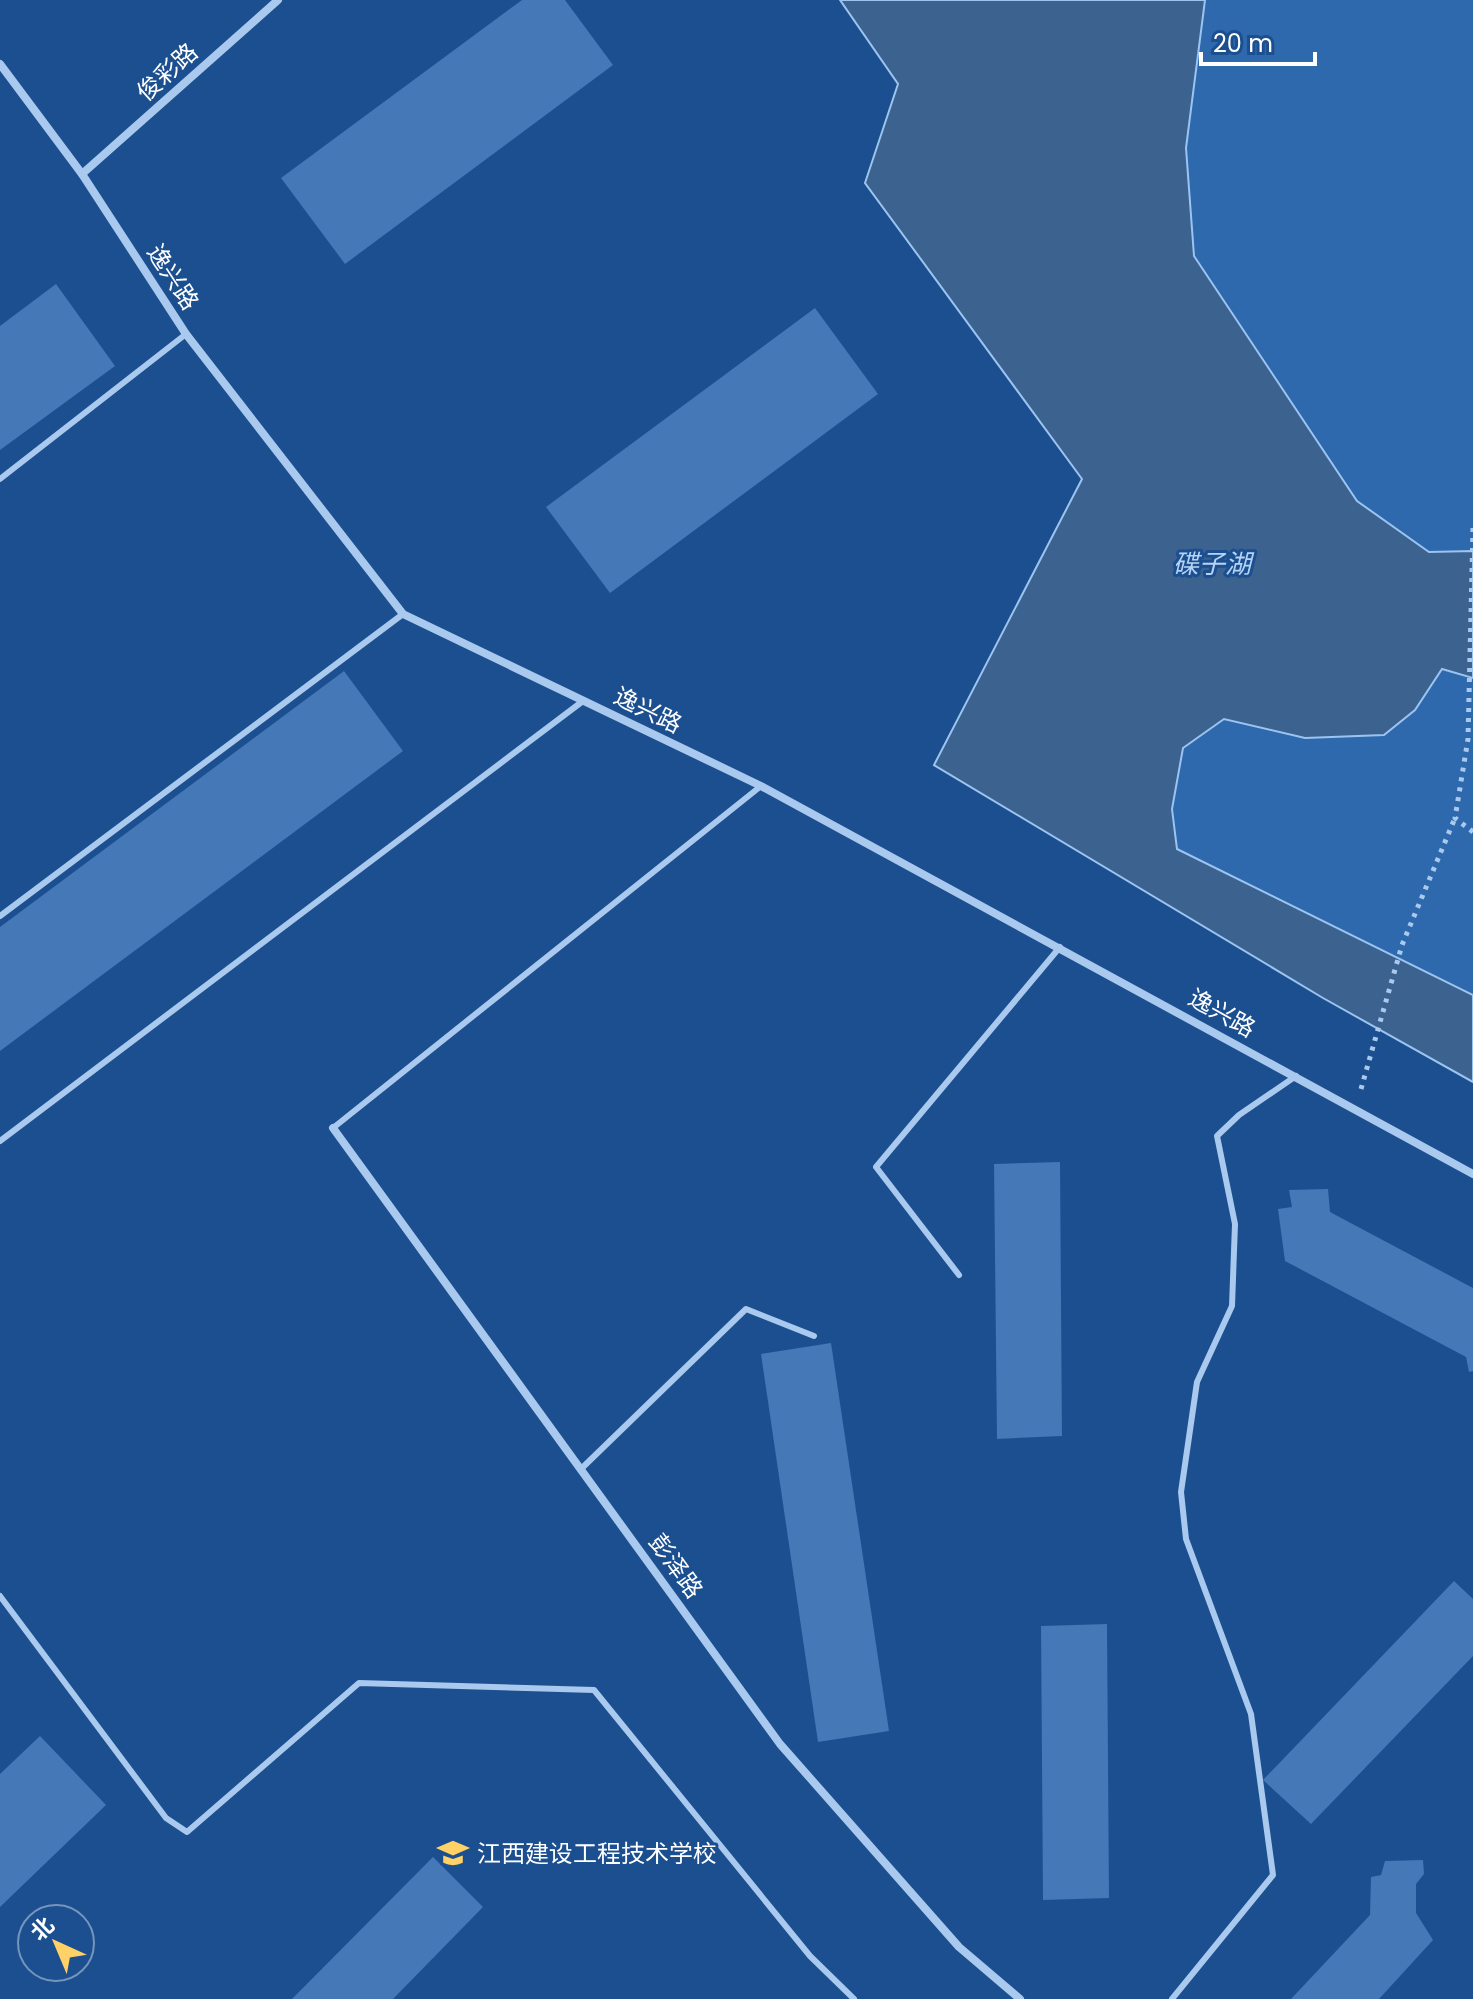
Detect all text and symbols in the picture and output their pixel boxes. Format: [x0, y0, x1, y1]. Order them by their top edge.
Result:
scale bar [1201, 16, 1315, 66]
text: 20 m [1213, 27, 1273, 60]
street label: 俊彩路 [129, 36, 205, 108]
street label: 逸兴路 [140, 238, 206, 316]
water label: 碟子湖 [1173, 546, 1255, 582]
street label: 逸兴路 [608, 679, 688, 741]
street label: 逸兴路 [1183, 981, 1261, 1045]
street label: 彭泽路 [641, 1527, 711, 1605]
school or university icon: 江西建设工程技术学校 [436, 1836, 470, 1870]
place label: 江西建设工程技术学校 [477, 1837, 717, 1870]
north arrow [16, 1903, 96, 1983]
text: 北 [24, 1910, 61, 1948]

